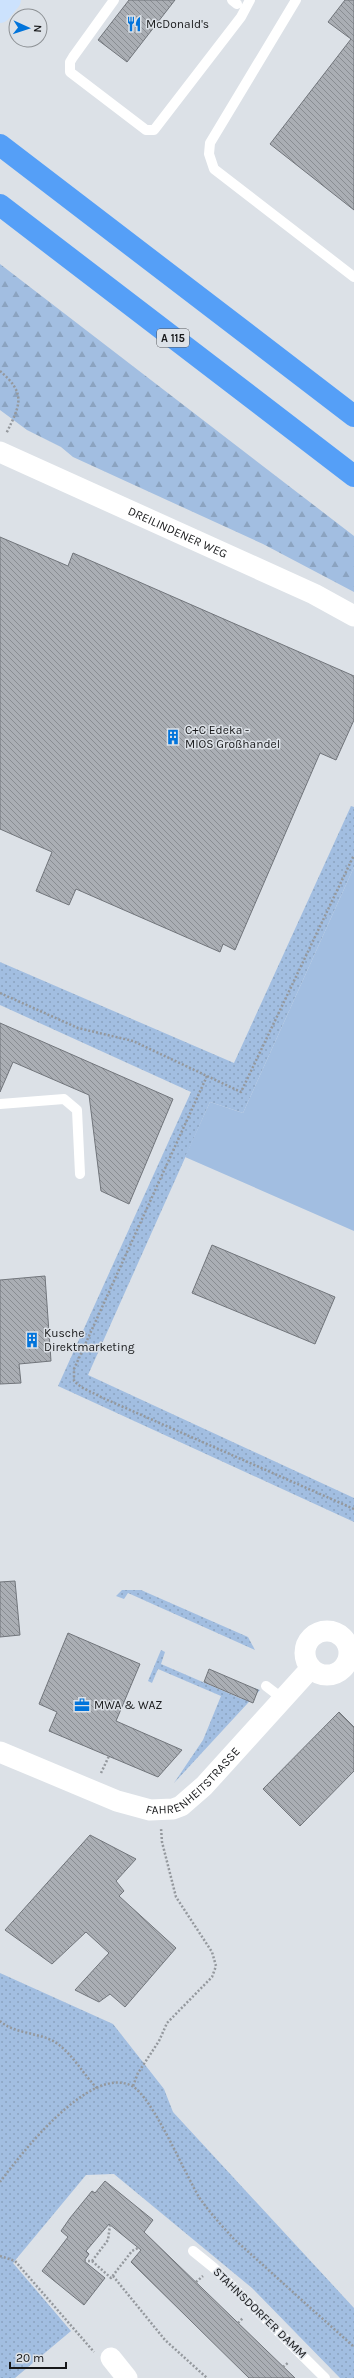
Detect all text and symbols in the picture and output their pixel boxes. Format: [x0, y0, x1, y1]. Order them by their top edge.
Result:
north arrow [8, 8, 48, 48]
restaurant icon: McDonald's [125, 15, 143, 33]
place label: McDonald's [146, 17, 209, 31]
text: N [31, 24, 44, 33]
road number: A 115 [157, 329, 189, 347]
street label: DREILINDENER WEG [126, 504, 230, 561]
place label: C+C Edeka - MIOS Großhandel [185, 723, 280, 751]
building icon: C+C Edeka - MIOS Großhandel [164, 728, 182, 746]
place label: Kusche Direktmarketing [44, 1326, 135, 1354]
building icon: Kusche Direktmarketing [23, 1331, 41, 1349]
office icon: MWA & WAZ [73, 1696, 91, 1714]
place label: MWA & WAZ [94, 1698, 162, 1712]
street label: FAHRENHEITSTRASSE [144, 1744, 243, 1817]
street label: STAHNSDORFER DAMM [210, 2265, 310, 2361]
scale bar [10, 2344, 66, 2370]
text: 20 m [16, 2351, 44, 2365]

